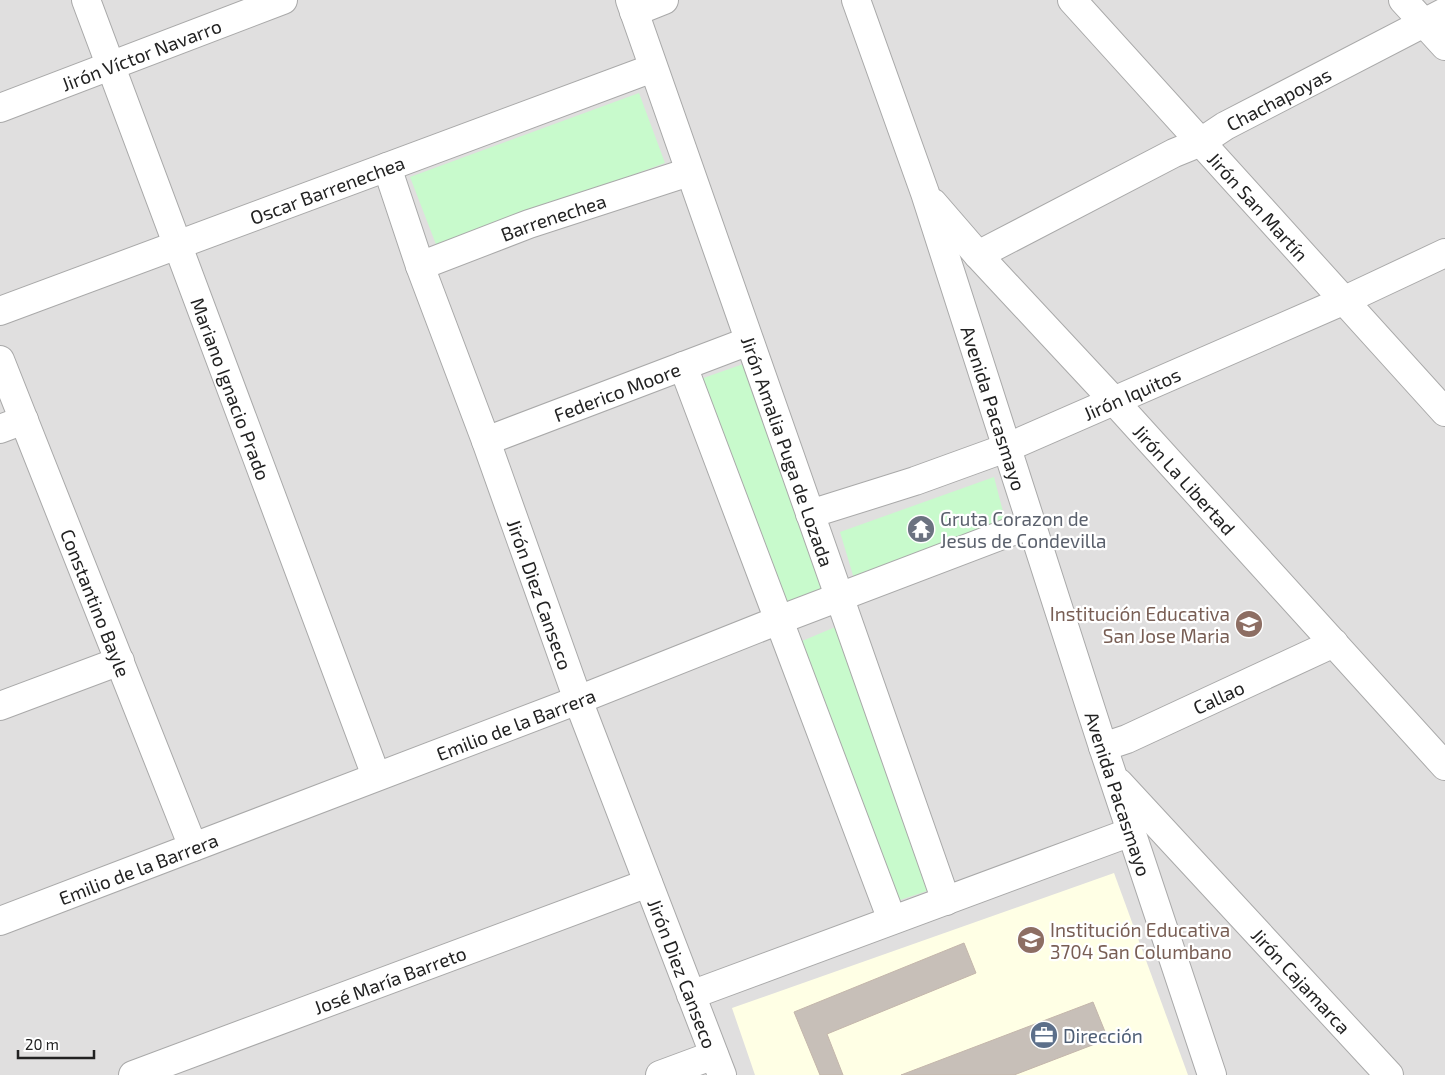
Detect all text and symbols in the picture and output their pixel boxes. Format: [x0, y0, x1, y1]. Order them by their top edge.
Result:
street label: Jirón Víctor Navarro [58, 13, 224, 95]
street label: Chachapoyas [1222, 62, 1335, 135]
street label: Jirón San Martín [1203, 147, 1314, 265]
street label: Oscar Barrenechea [247, 150, 408, 229]
street label: Barrenechea [497, 188, 609, 245]
street label: Mariano Ignacio Prado [187, 294, 276, 483]
street label: Avenida Pacasmayo [957, 323, 1031, 493]
street label: Jirón Amalia Puga de Lozada [737, 333, 839, 569]
street label: Federico Moore [550, 357, 683, 426]
street label: Jirón Iquitos [1080, 362, 1184, 424]
street label: Jirón La Libertad [1129, 419, 1241, 539]
place label: Gruta Corazon de Jesus de Condevilla [940, 507, 1107, 552]
temple icon: Gruta Corazon de Jesus de Condevilla [906, 514, 936, 544]
street label: Jirón Diez Canseco [503, 516, 578, 673]
street label: Constantino Bayle [56, 525, 136, 680]
place label: Institución Educativa San Jose Maria [1050, 602, 1230, 647]
school or university icon: Institución Educativa San Jose Maria [1234, 609, 1264, 639]
street label: Callao [1189, 675, 1248, 718]
street label: Emilio de la Barrera [433, 683, 599, 765]
street label: Avenida Pacasmayo [1081, 709, 1156, 879]
street label: Emilio de la Barrera [55, 827, 221, 909]
street label: Jirón Diez Canseco [644, 895, 722, 1051]
place label: Institución Educativa 3704 San Columbano [1050, 918, 1232, 963]
street label: Jirón Cajamarca [1247, 923, 1356, 1038]
school or university icon: Institución Educativa 3704 San Columbano [1016, 925, 1046, 955]
street label: José María Barreto [310, 940, 469, 1018]
office icon: Dirección [1029, 1020, 1059, 1050]
place label: Dirección [1063, 1024, 1143, 1047]
scale bar [18, 1028, 94, 1060]
text: 20 m [25, 1035, 59, 1053]

